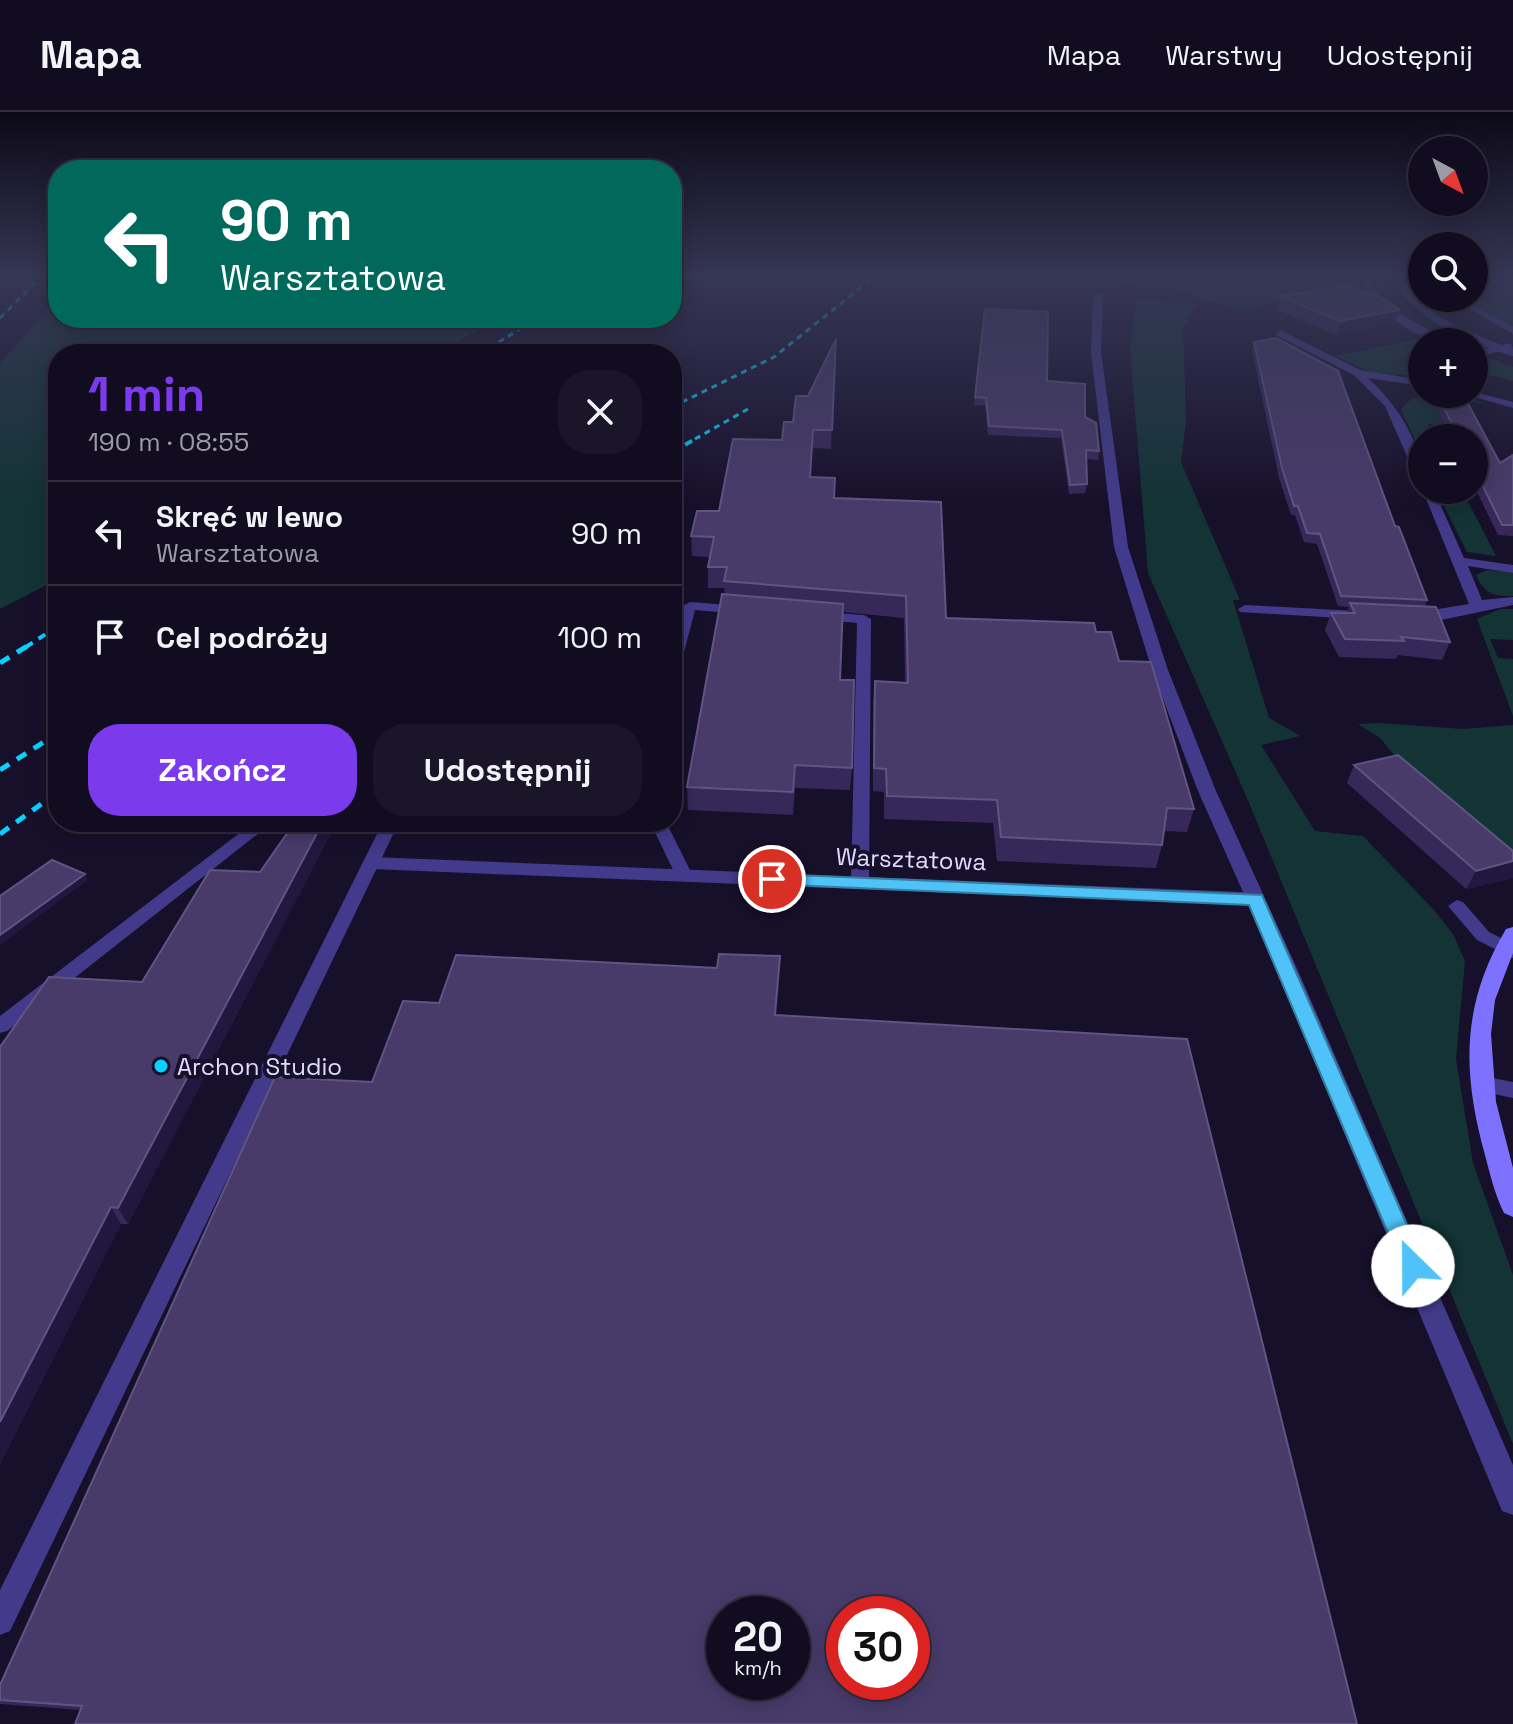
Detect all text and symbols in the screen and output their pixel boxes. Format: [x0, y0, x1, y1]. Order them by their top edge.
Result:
text: Mapa [40, 31, 142, 79]
text: Mapa [1047, 37, 1121, 73]
text: Warstwy [1165, 37, 1283, 73]
text: Udostępnij [1327, 37, 1473, 73]
north arrow [1408, 136, 1488, 216]
map controls [1408, 136, 1488, 504]
text: 90 m [220, 185, 353, 256]
icon: left [88, 192, 192, 296]
button: search [1408, 232, 1488, 312]
text: Warsztatowa [220, 255, 446, 301]
button: + [1408, 328, 1488, 408]
text: 1 min [88, 364, 205, 425]
button: close [558, 370, 642, 454]
button: − [1408, 424, 1488, 504]
text: 190 m · 08:55 [88, 425, 249, 459]
text: Skręć w lewo [156, 497, 343, 536]
icon: left [88, 511, 132, 555]
text: 90 m [571, 514, 642, 553]
text: Warsztatowa [156, 536, 319, 570]
icon: arrive [88, 615, 132, 659]
text: Cel podróży [156, 618, 328, 657]
text: 100 m [557, 618, 642, 657]
button: Zakończ [88, 724, 357, 816]
button: Udostępnij [373, 724, 642, 816]
street label: Warsztatowa [835, 841, 987, 877]
pin [738, 845, 806, 913]
icon: arrive [750, 857, 794, 901]
place label: Archon Studio [177, 1051, 342, 1082]
marker: Archon Studio [152, 1057, 170, 1075]
position arrow [1371, 1224, 1455, 1308]
speed limit sign: 30 [826, 1596, 930, 1700]
text: 20 [733, 1612, 783, 1663]
text: km/h [734, 1655, 782, 1681]

